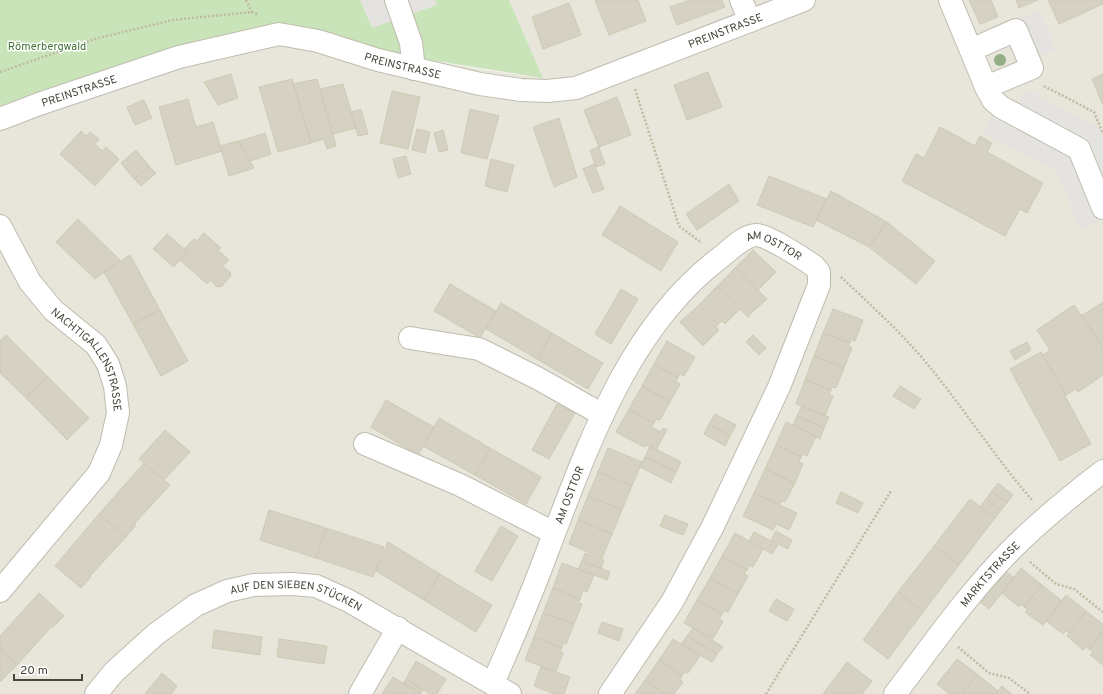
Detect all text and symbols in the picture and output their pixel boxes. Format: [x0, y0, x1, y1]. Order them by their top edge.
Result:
street label: PREINSTRASSE [686, 11, 765, 52]
park label: Römerbergwald [8, 40, 86, 54]
street label: PREINSTRASSE [362, 50, 442, 83]
street label: PREINSTRASSE [40, 72, 119, 111]
street label: AM OSTTOR [744, 229, 804, 264]
street label: NACHTIGALLENSTRASSE [48, 305, 124, 412]
street label: AM OSTTOR [552, 464, 588, 526]
street label: MARKTSTRASSE [958, 539, 1023, 610]
street label: AUF DEN SIEBEN STÜCKEN [229, 578, 364, 615]
scale bar [14, 656, 82, 682]
text: 20 m [20, 663, 48, 679]

